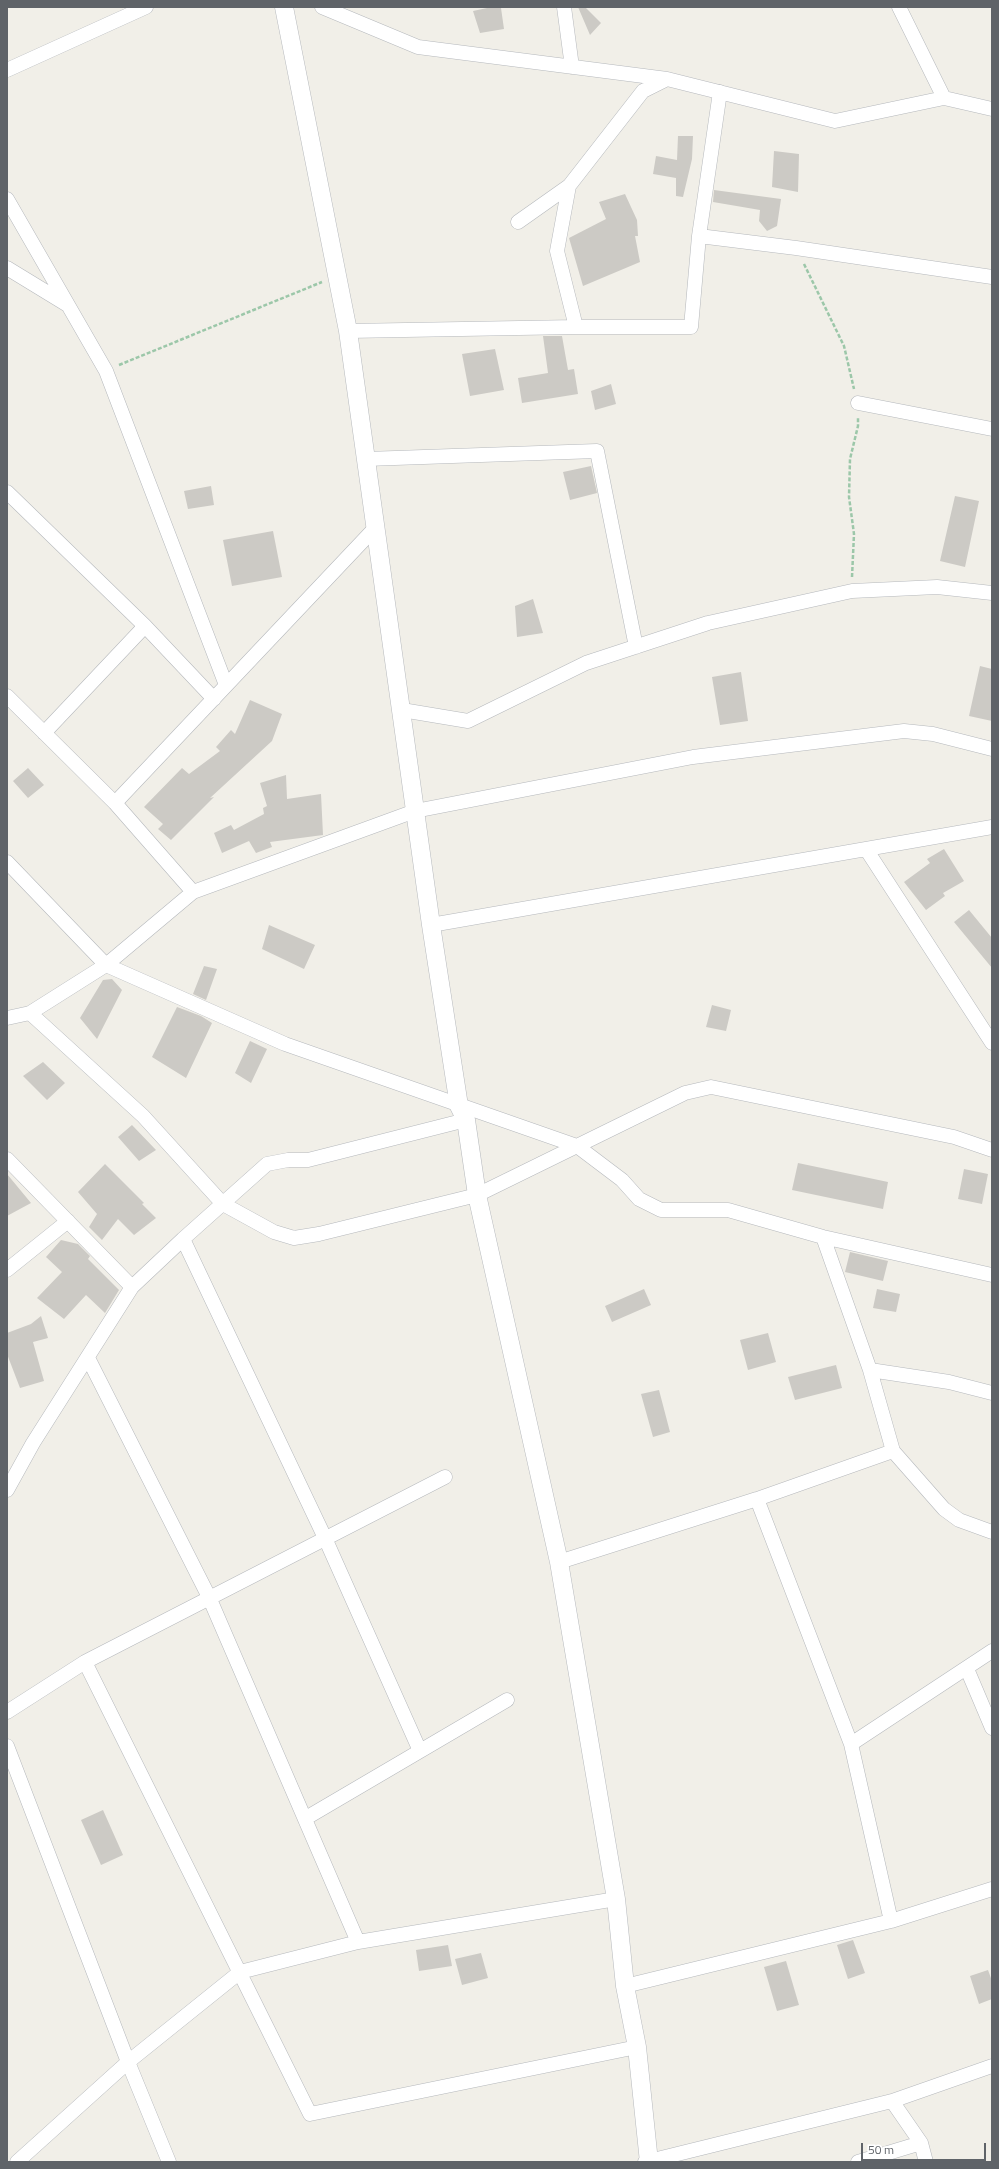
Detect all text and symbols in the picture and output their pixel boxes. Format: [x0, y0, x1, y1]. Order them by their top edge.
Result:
scale bar [863, 2135, 988, 2161]
text: 50 m [868, 2140, 894, 2159]

